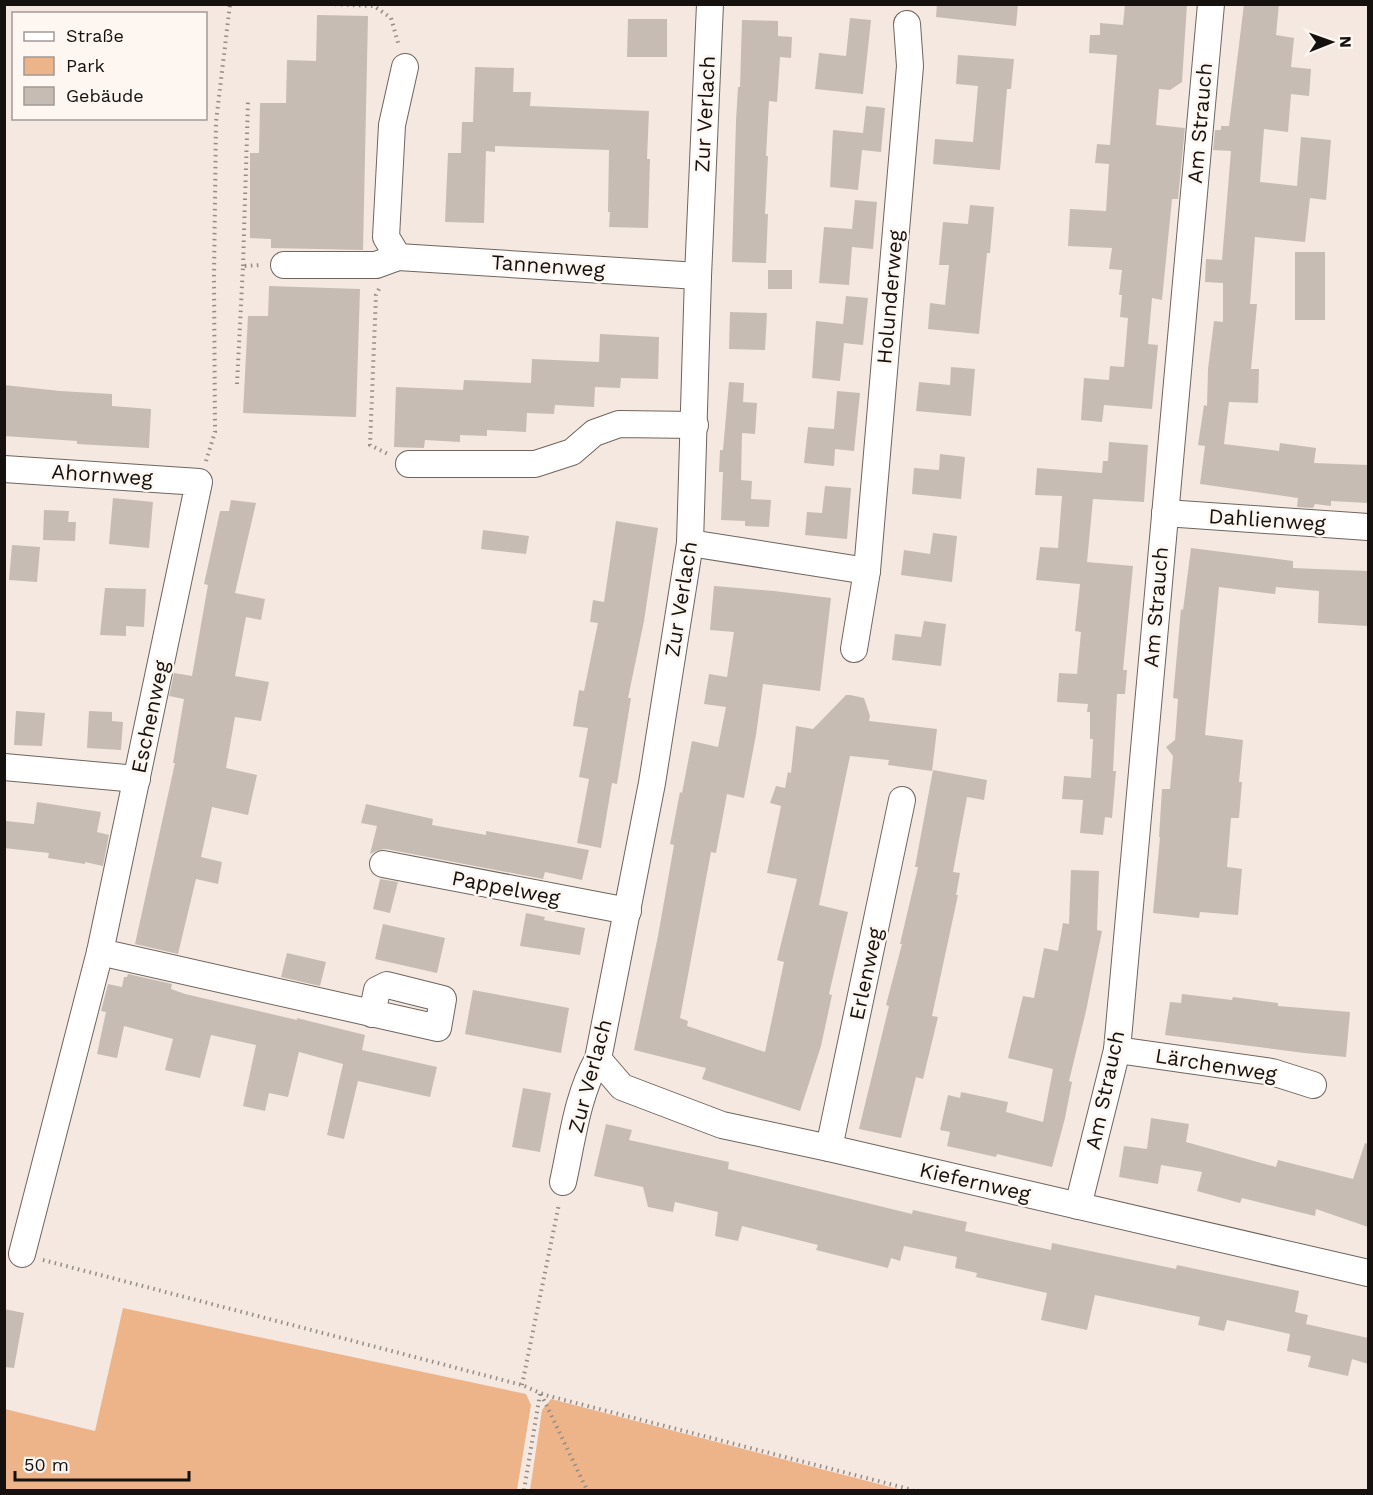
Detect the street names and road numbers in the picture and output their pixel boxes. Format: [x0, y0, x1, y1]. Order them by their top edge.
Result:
street label: Zur Verlach [689, 55, 720, 173]
street label: Am Strauch [1182, 62, 1217, 184]
street label: Holunderweg [871, 228, 908, 365]
street label: Tannenweg [490, 249, 607, 282]
street label: Ahornweg [51, 458, 154, 491]
street label: Dahlienweg [1208, 503, 1327, 536]
street label: Zur Verlach [659, 539, 702, 659]
street label: Am Strauch [1138, 546, 1173, 668]
street label: Eschenweg [125, 657, 174, 776]
street label: Pappelweg [450, 865, 563, 910]
street label: Erlenweg [844, 925, 888, 1022]
street label: Zur Verlach [562, 1016, 617, 1135]
street label: Am Strauch [1080, 1028, 1129, 1152]
street label: Lärchenweg [1153, 1043, 1280, 1087]
street label: Kiefernweg [917, 1157, 1034, 1207]

